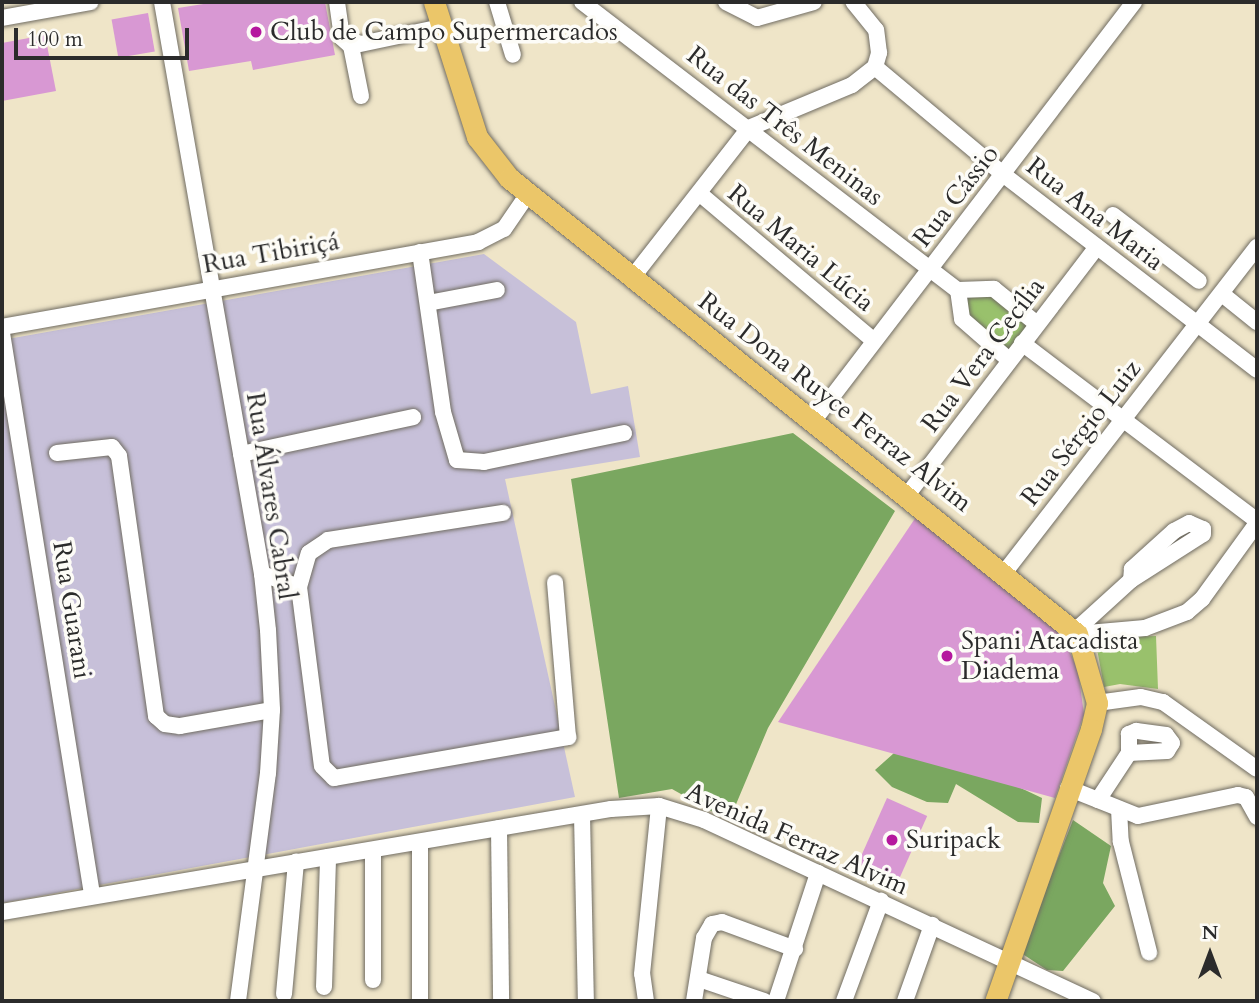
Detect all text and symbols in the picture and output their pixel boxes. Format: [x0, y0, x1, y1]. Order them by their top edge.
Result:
scale bar [18, 14, 192, 58]
place label: Club de Campo Supermercados [270, 16, 618, 48]
marker: Club de Campo Supermercados [248, 24, 264, 40]
text: 100 m [27, 25, 83, 54]
street label: Rua das Três Meninas [681, 40, 889, 212]
street label: Rua Cássio [907, 139, 1005, 253]
street label: Rua Ana Maria [1020, 151, 1170, 277]
street label: Rua Maria Lúcia [721, 178, 881, 318]
street label: Rua Tibiriçá [200, 226, 342, 280]
street label: Rua Vera Cecília [915, 272, 1051, 438]
street label: Rua Dona Ruyce Ferraz Alvim [692, 286, 978, 518]
street label: Rua Sérgio Luiz [1014, 354, 1148, 512]
street label: Rua Álvares Cabral [239, 390, 303, 602]
street label: Rua Guarani [46, 539, 98, 681]
place label: Spani Atacadista Diadema [961, 625, 1139, 686]
marker: Spani Atacadista Diadema [939, 648, 955, 664]
street label: Avenida Ferraz Alvim [681, 776, 913, 902]
place label: Suripack [906, 824, 1001, 856]
marker: Suripack [884, 832, 900, 848]
north arrow [1175, 919, 1245, 989]
text: N [1202, 920, 1218, 946]

